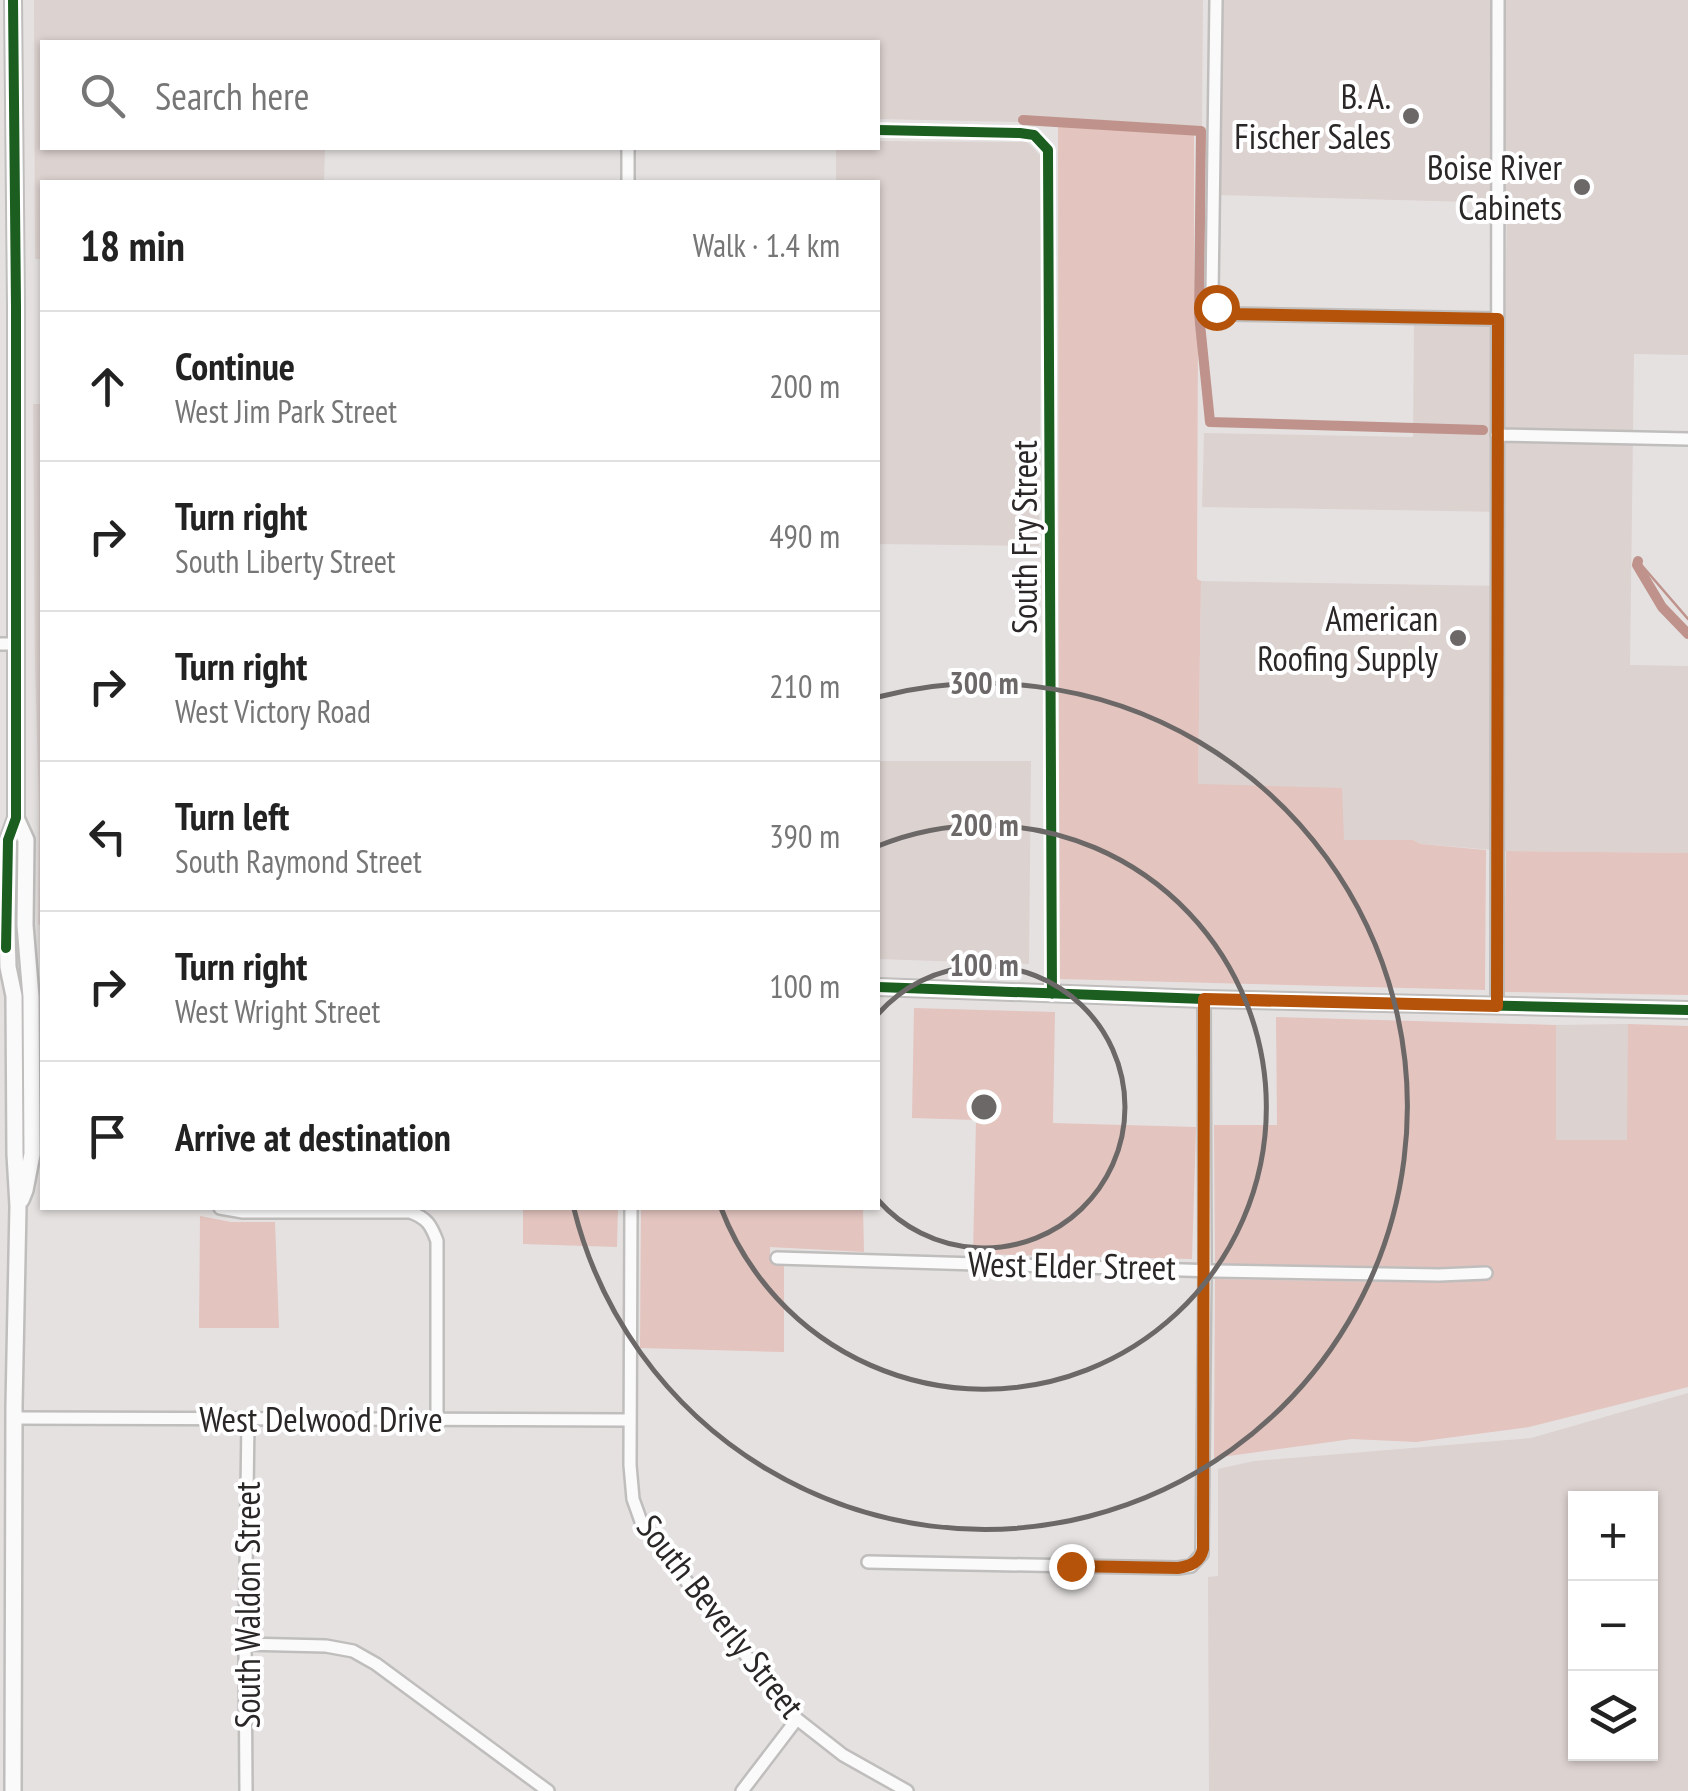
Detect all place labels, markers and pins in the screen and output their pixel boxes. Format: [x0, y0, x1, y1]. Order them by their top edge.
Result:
place label: B. A. Fischer Sales [1234, 73, 1391, 159]
marker: B. A. Fischer Sales [1400, 105, 1422, 127]
place label: Boise River Cabinets [1427, 144, 1562, 230]
marker: Boise River Cabinets [1571, 176, 1593, 198]
place label: American Roofing Supply [1257, 595, 1439, 681]
marker: American Roofing Supply [1447, 627, 1469, 649]
centre of rings [966, 1089, 1002, 1125]

